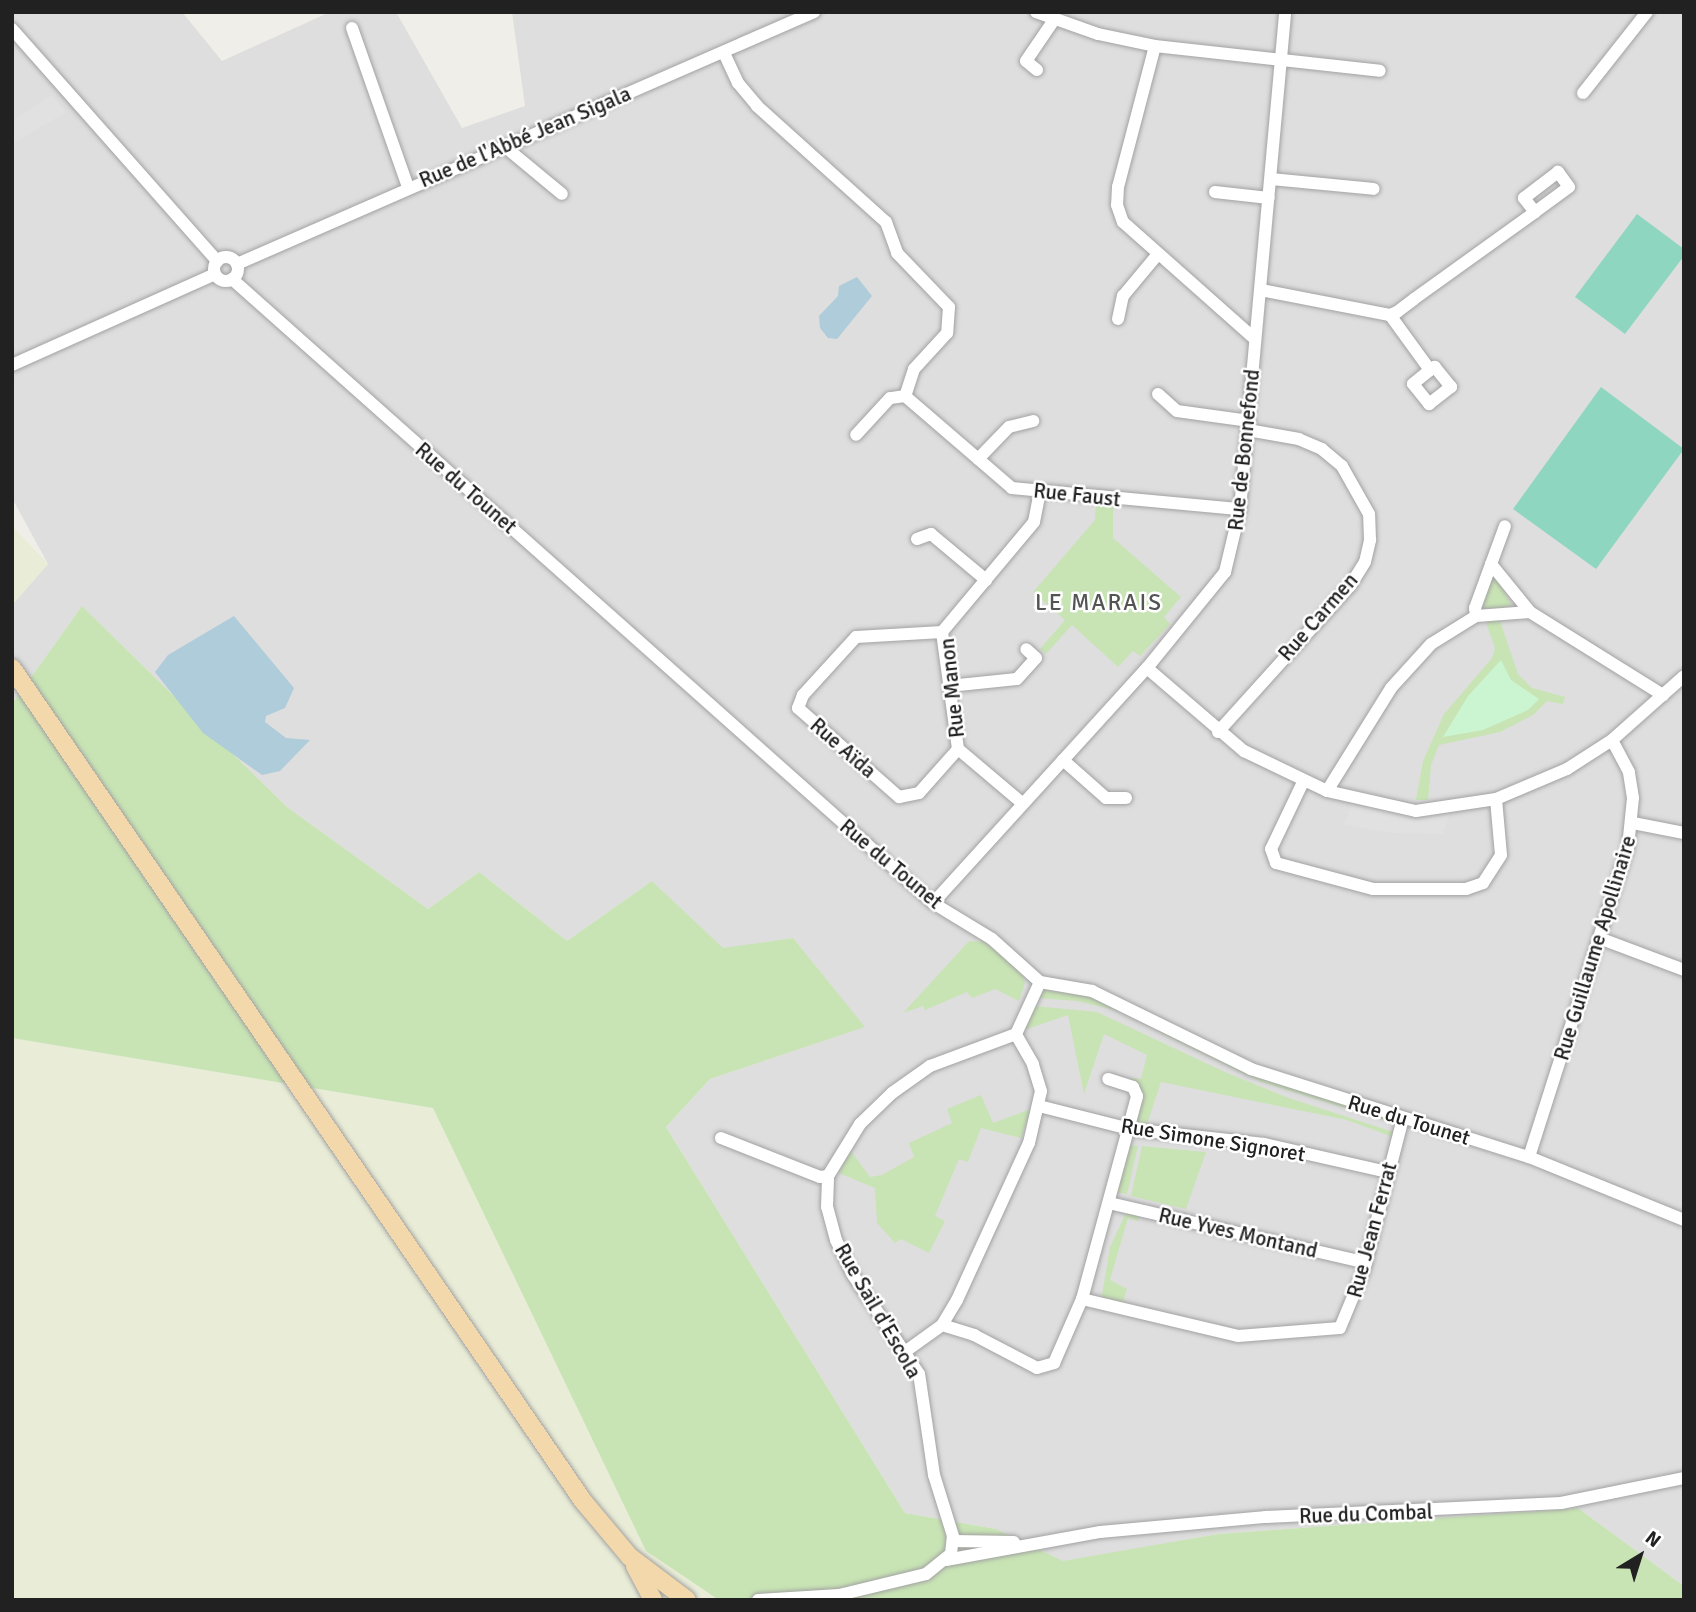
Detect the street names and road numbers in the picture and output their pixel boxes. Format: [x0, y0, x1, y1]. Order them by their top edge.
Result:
street label: Rue de l'Abbé Jean Sigala [415, 81, 635, 193]
street label: Rue de Bonnefond [1223, 368, 1265, 532]
street label: Rue du Tounet [410, 437, 522, 539]
street label: Rue Faust [1032, 478, 1122, 512]
street label: Rue Carmen [1273, 568, 1363, 666]
street label: Rue Manon [934, 637, 970, 739]
street label: Rue Aïda [805, 713, 881, 783]
street label: Rue du Tounet [835, 814, 947, 914]
street label: Rue Guillaume Apollinaire [1549, 833, 1641, 1063]
street label: Rue du Tounet [1345, 1089, 1473, 1151]
street label: Rue Simone Signoret [1119, 1113, 1307, 1167]
street label: Rue Jean Ferrat [1342, 1159, 1402, 1301]
street label: Rue Yves Montand [1156, 1202, 1320, 1264]
street label: Rue Sail d'Escola [829, 1239, 927, 1383]
street label: Rue du Combal [1299, 1499, 1433, 1529]

